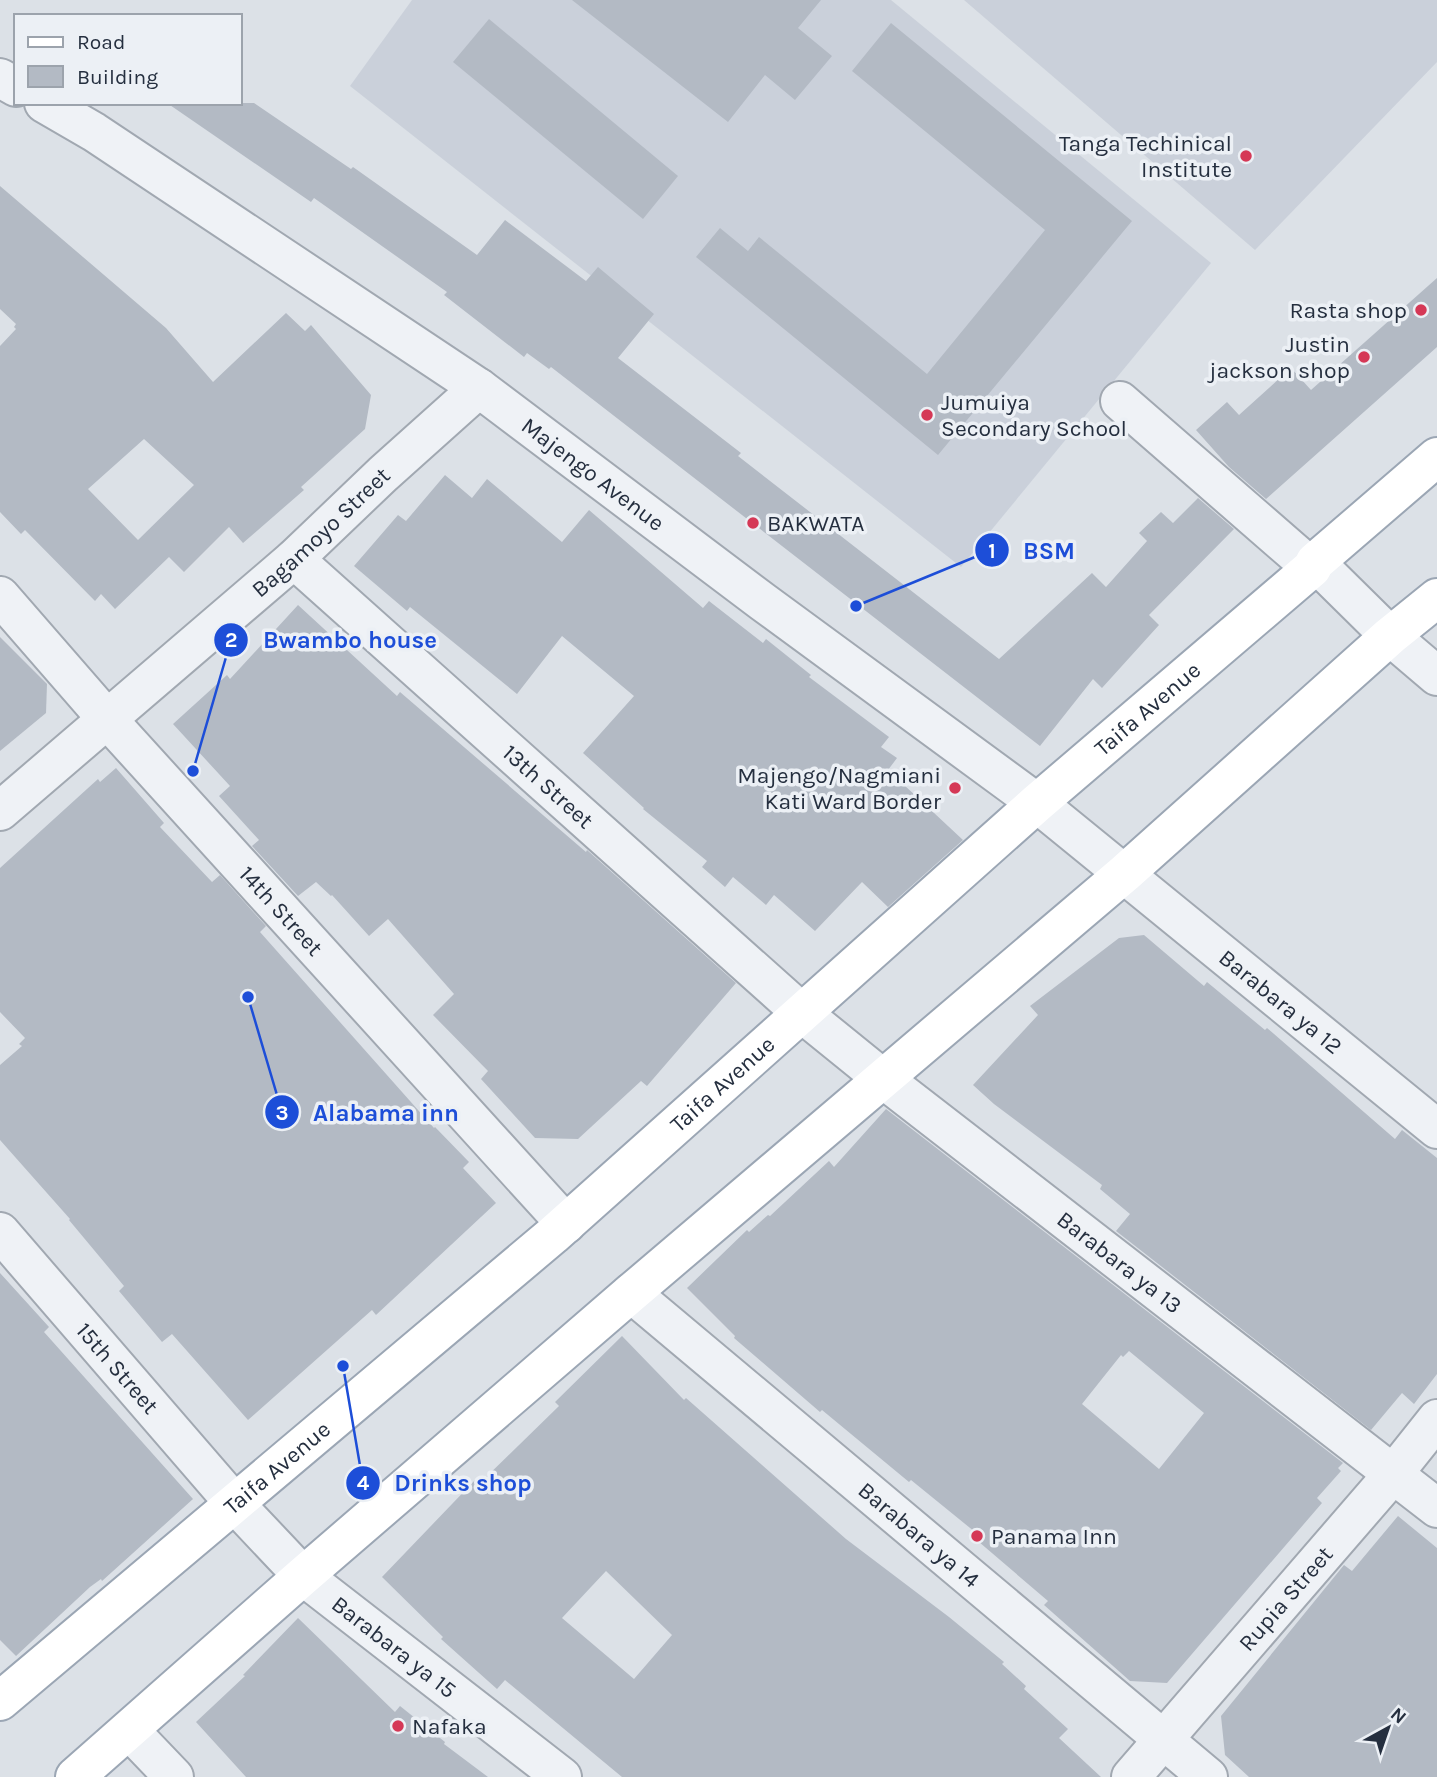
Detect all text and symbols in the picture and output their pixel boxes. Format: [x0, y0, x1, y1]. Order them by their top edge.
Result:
legend [14, 14, 242, 105]
text: Road [77, 30, 125, 54]
text: Building [77, 65, 158, 89]
place label: Tanga Techinical Institute [1059, 130, 1232, 183]
marker: Tanga Techinical Institute [1238, 148, 1254, 164]
place label: Rasta shop [1289, 297, 1407, 324]
marker: Rasta shop [1413, 302, 1429, 318]
place label: Justin jackson shop [1207, 331, 1350, 384]
marker: Justin jackson shop [1356, 349, 1372, 365]
place label: Jumuiya Secondary School [941, 389, 1127, 442]
marker: Jumuiya Secondary School [919, 407, 935, 423]
street label: Majengo Avenue [516, 412, 670, 537]
street label: Bagamoyo Street [246, 462, 396, 603]
place label: BAKWATA [767, 510, 864, 537]
marker: BAKWATA [745, 515, 761, 531]
callout: BSM [975, 528, 1089, 573]
text: BSM [1023, 537, 1075, 565]
text: 1 [988, 539, 996, 563]
callout: Bwambo house [214, 618, 451, 663]
text: Bwambo house [263, 626, 437, 654]
text: 2 [225, 628, 237, 652]
street label: Taifa Avenue [1089, 656, 1206, 762]
street label: 13th Street [497, 739, 599, 834]
place label: Majengo/Nagmiani Kati Ward Border [737, 762, 942, 815]
marker: Majengo/Nagmiani Kati Ward Border [947, 780, 963, 796]
street label: 14th Street [233, 861, 329, 962]
street label: Barabara ya 12 [1214, 944, 1347, 1060]
street label: Taifa Avenue [665, 1031, 780, 1138]
callout: Alabama inn [264, 1090, 473, 1135]
text: Alabama inn [313, 1099, 459, 1127]
text: 3 [275, 1101, 289, 1125]
street label: Barabara ya 13 [1051, 1206, 1187, 1319]
street label: 15th Street [71, 1317, 164, 1420]
street label: Taifa Avenue [218, 1416, 336, 1521]
callout: Drinks shop [345, 1460, 546, 1505]
text: Drinks shop [394, 1469, 532, 1497]
text: 4 [357, 1471, 370, 1495]
street label: Barabara ya 14 [853, 1476, 985, 1594]
place label: Panama Inn [991, 1523, 1117, 1550]
marker: Panama Inn [969, 1528, 985, 1544]
street label: Rupia Street [1233, 1541, 1339, 1657]
street label: Barabara ya 15 [326, 1591, 462, 1704]
north arrow [1353, 1693, 1423, 1763]
text: N [1386, 1703, 1411, 1729]
place label: Nafaka [412, 1713, 487, 1740]
marker: Nafaka [390, 1718, 406, 1734]

